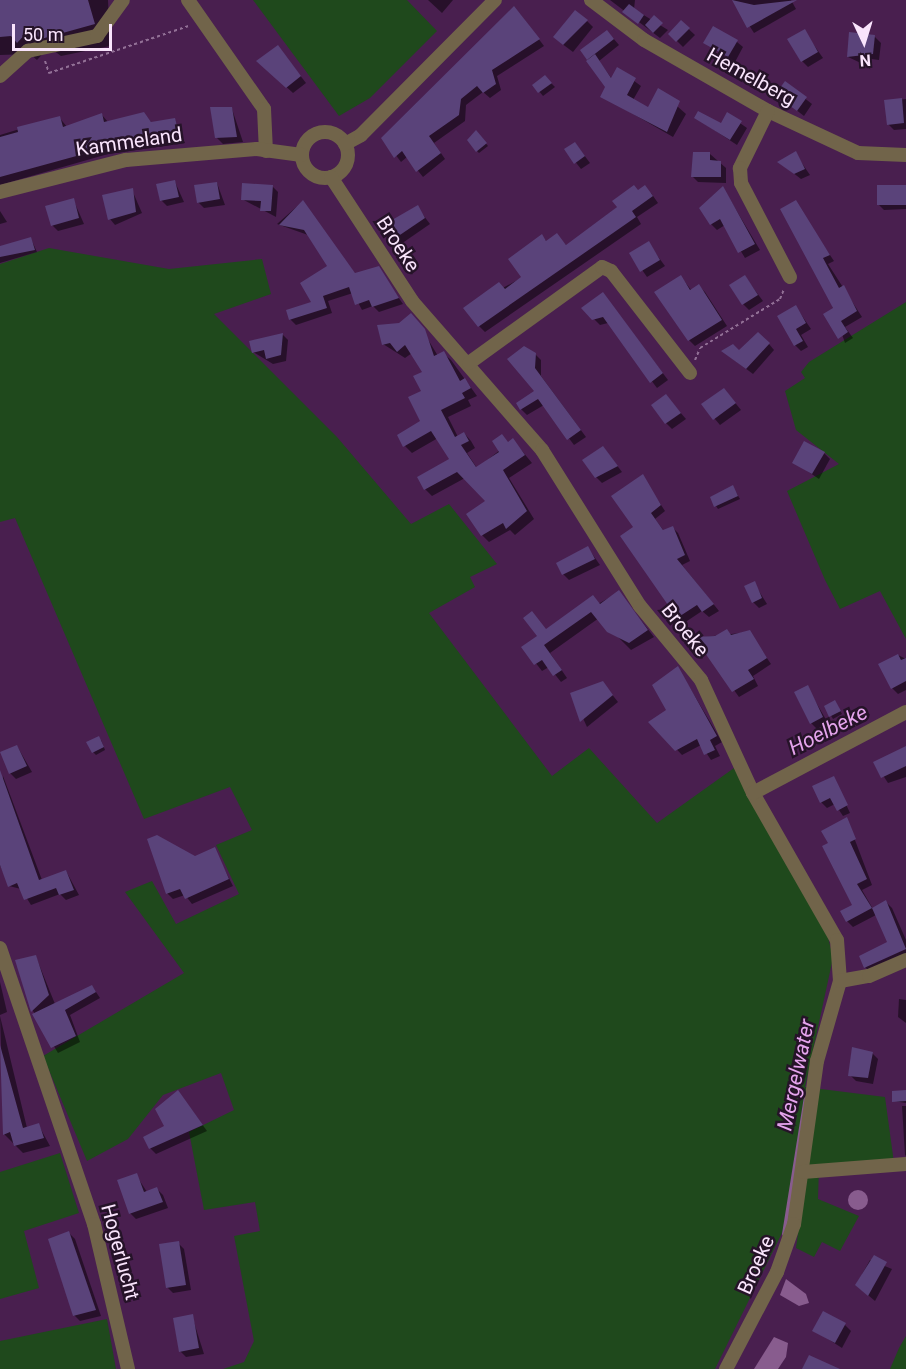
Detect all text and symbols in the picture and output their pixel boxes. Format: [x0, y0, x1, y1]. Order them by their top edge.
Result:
scale bar [15, 12, 116, 50]
north arrow [834, 12, 894, 72]
text: 50 m [23, 24, 63, 45]
street label: Hemelberg [703, 43, 799, 111]
text: N [859, 51, 872, 70]
street label: Kammeland [74, 123, 184, 161]
street label: Broeke [371, 212, 425, 276]
street label: Broeke [656, 599, 714, 661]
water label: Hoelbeke [784, 699, 872, 761]
water label: Mergelwater [772, 1017, 820, 1133]
street label: Hogerlucht [96, 1201, 144, 1303]
street label: Broeke [733, 1232, 779, 1298]

